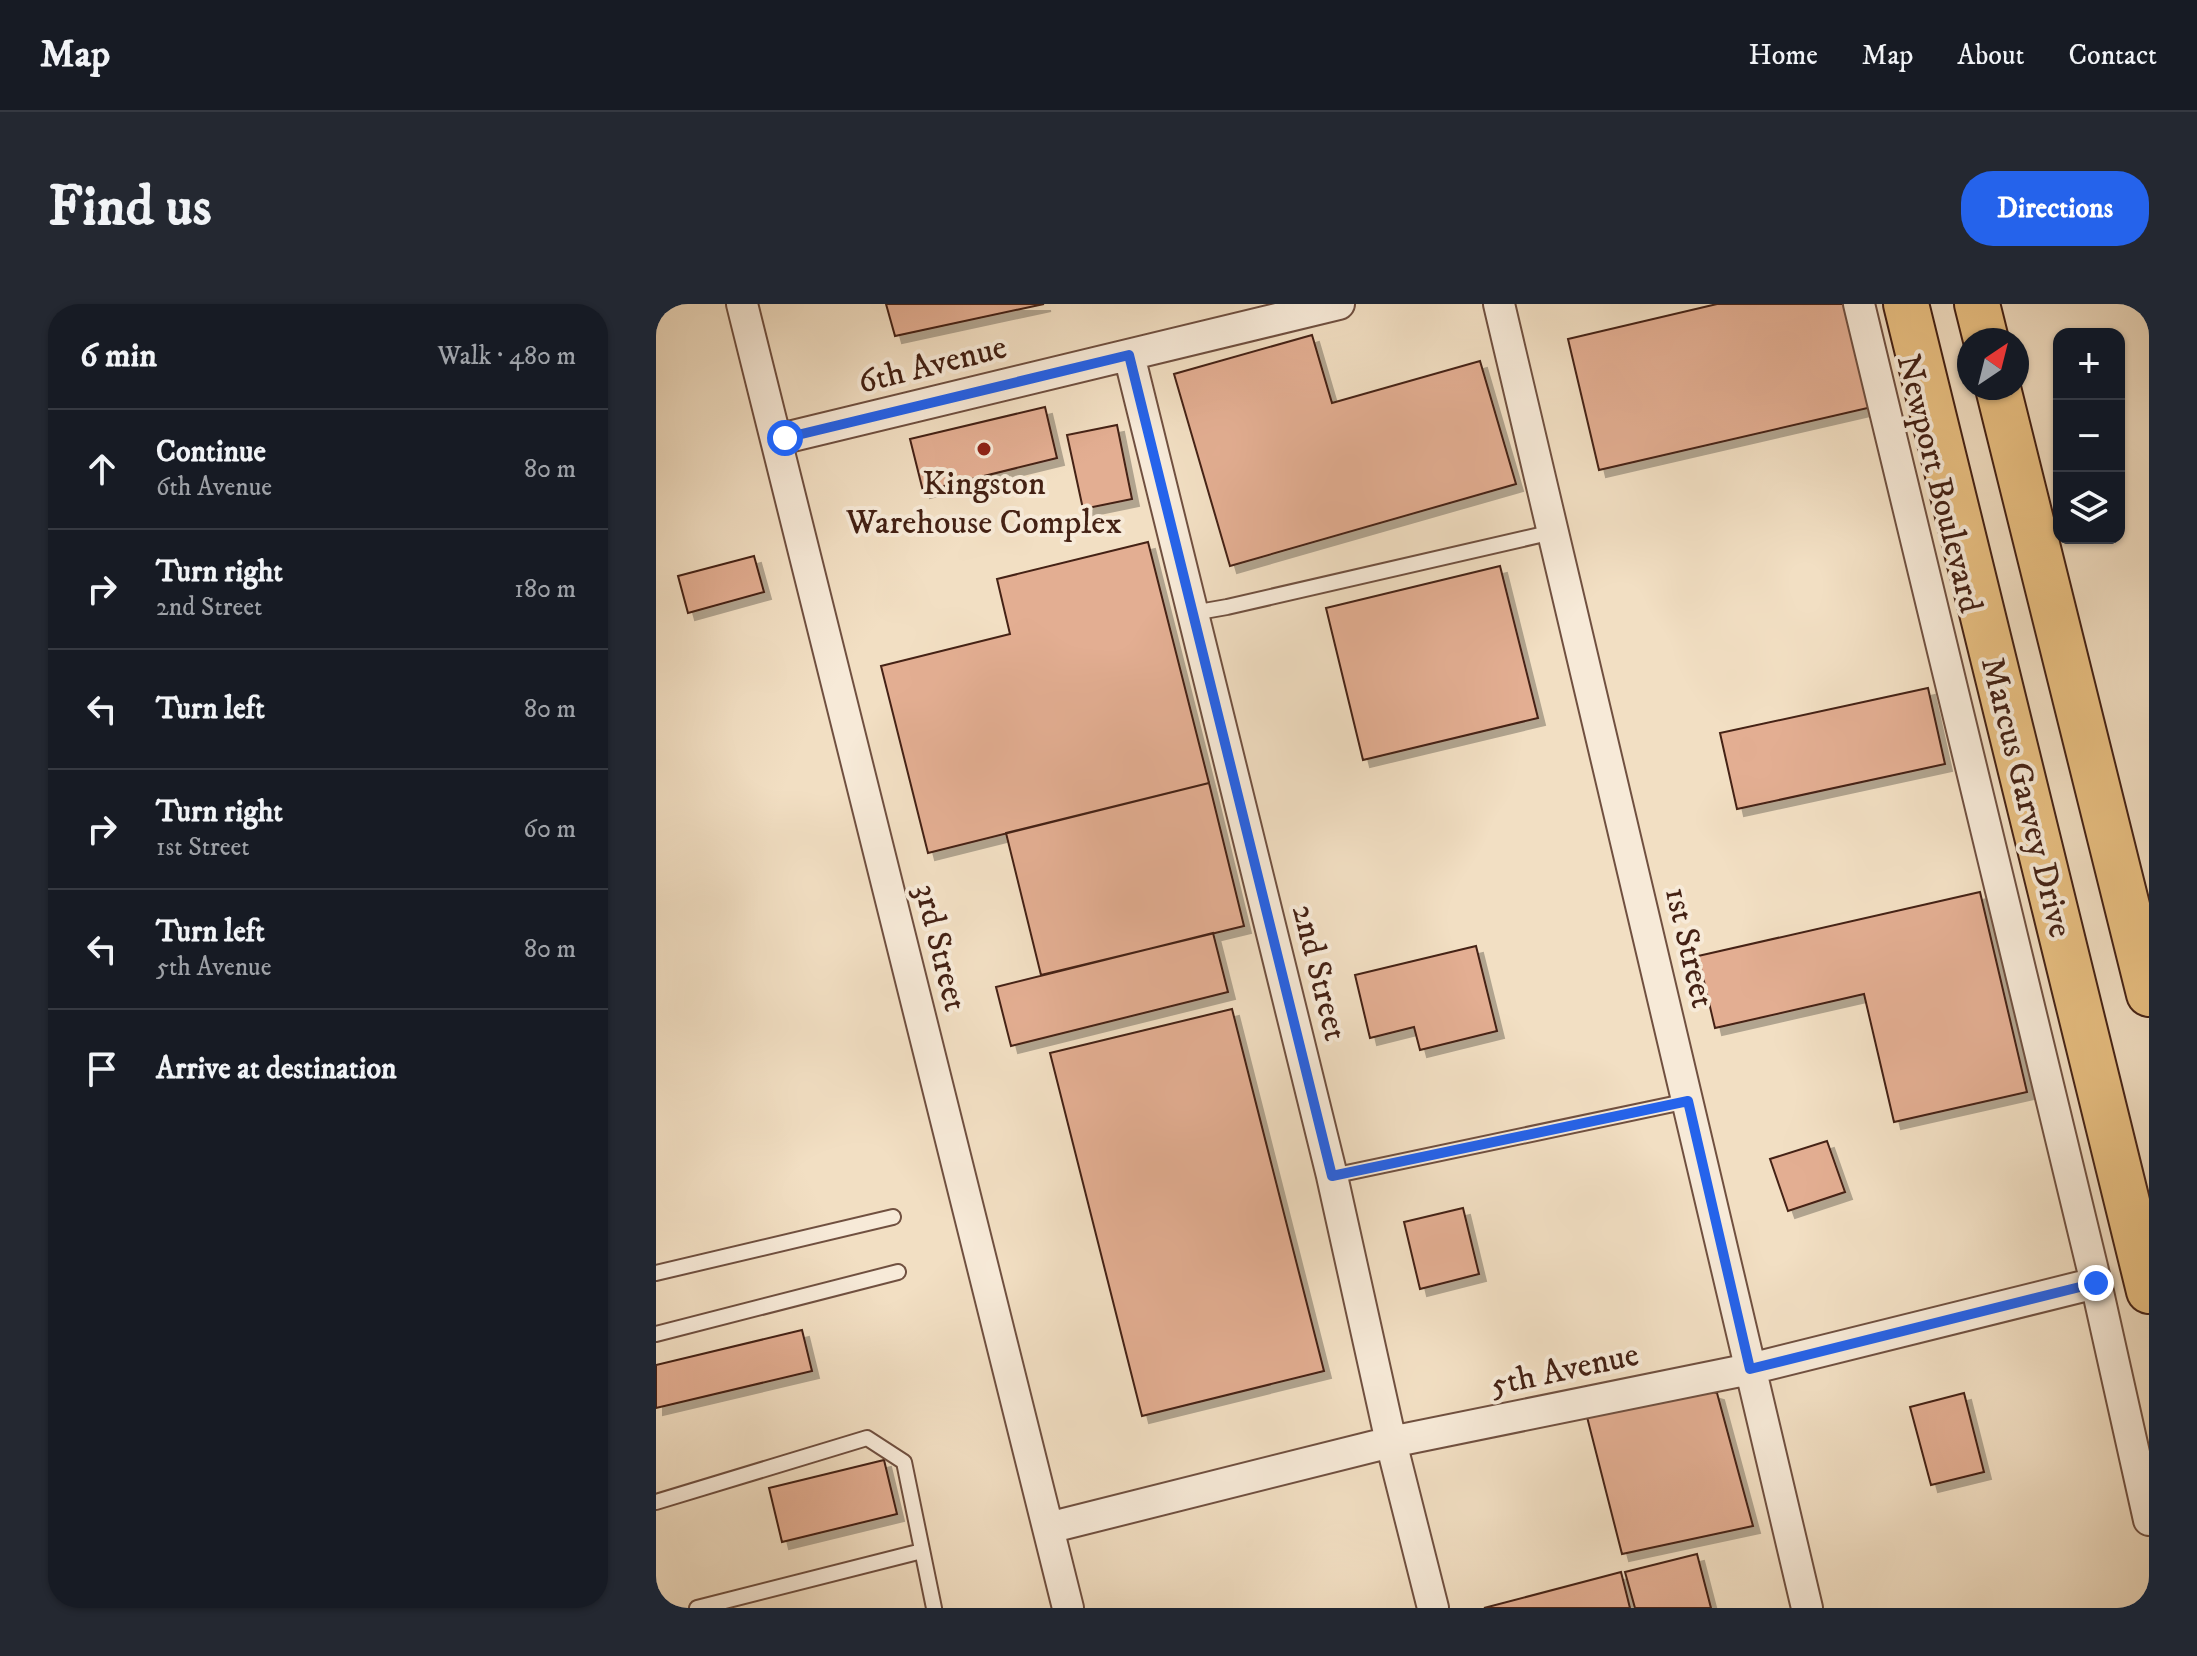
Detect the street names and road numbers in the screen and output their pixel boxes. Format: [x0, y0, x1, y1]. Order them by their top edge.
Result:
street label: 6th Avenue [854, 326, 1011, 404]
street label: Newport Boulevard [1887, 350, 1991, 617]
street label: Marcus Garvey Drive [1971, 653, 2081, 942]
street label: 3rd Street [904, 879, 976, 1016]
street label: 1st Street [1655, 883, 1723, 1012]
street label: 2nd Street [1282, 900, 1356, 1045]
street label: 5th Avenue [1486, 1334, 1643, 1406]

